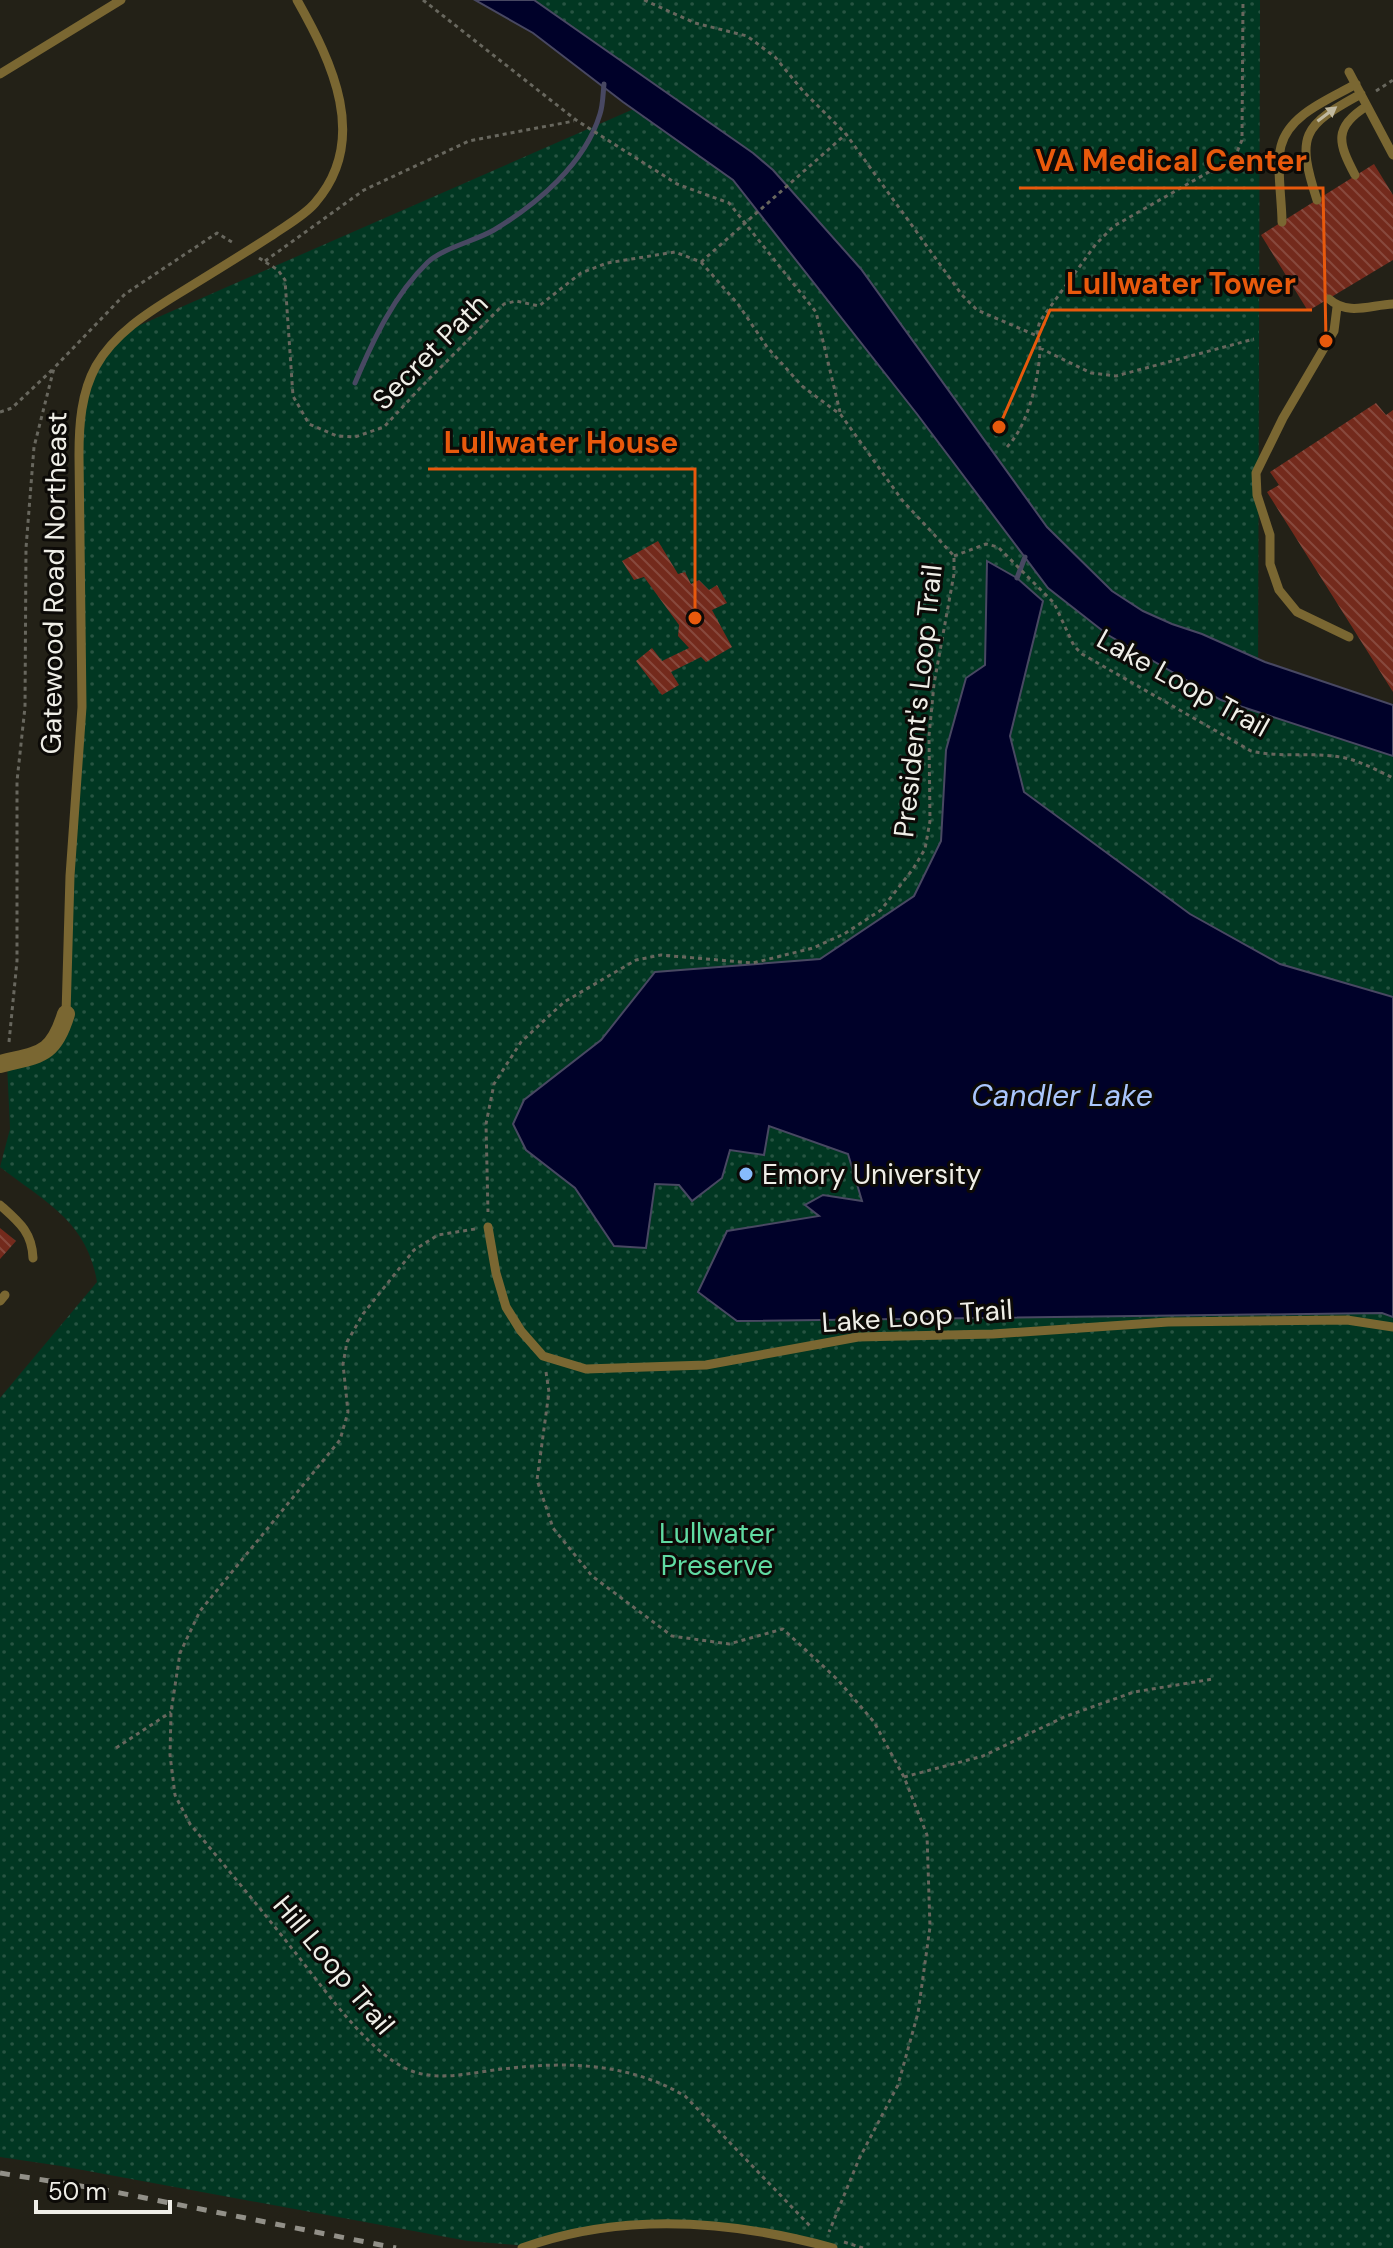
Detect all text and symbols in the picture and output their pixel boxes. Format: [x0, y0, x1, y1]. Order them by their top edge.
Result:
one-way arrow [1317, 107, 1337, 123]
callout: VA Medical Center [1019, 134, 1323, 188]
text: VA Medical Center [1035, 141, 1307, 180]
callout: Lullwater Tower [1050, 256, 1312, 310]
text: Lullwater Tower [1066, 264, 1296, 303]
street label: Secret Path [364, 286, 496, 418]
street label: Gatewood Road Northeast [33, 411, 75, 755]
callout: Lullwater House [428, 415, 695, 469]
text: Lullwater House [444, 423, 678, 462]
street label: President's Loop Trail [885, 563, 951, 839]
street label: Lake Loop Trail [1090, 620, 1276, 746]
water label: Candler Lake [971, 1076, 1153, 1115]
place label: Emory University [762, 1156, 982, 1193]
marker: Emory University [737, 1165, 755, 1183]
street label: Lake Loop Trail [820, 1291, 1014, 1341]
park label: Lullwater Preserve [659, 1515, 775, 1584]
street label: Hill Loop Trail [265, 1888, 403, 2042]
scale bar [36, 2164, 170, 2214]
text: 50 m [48, 2176, 107, 2207]

